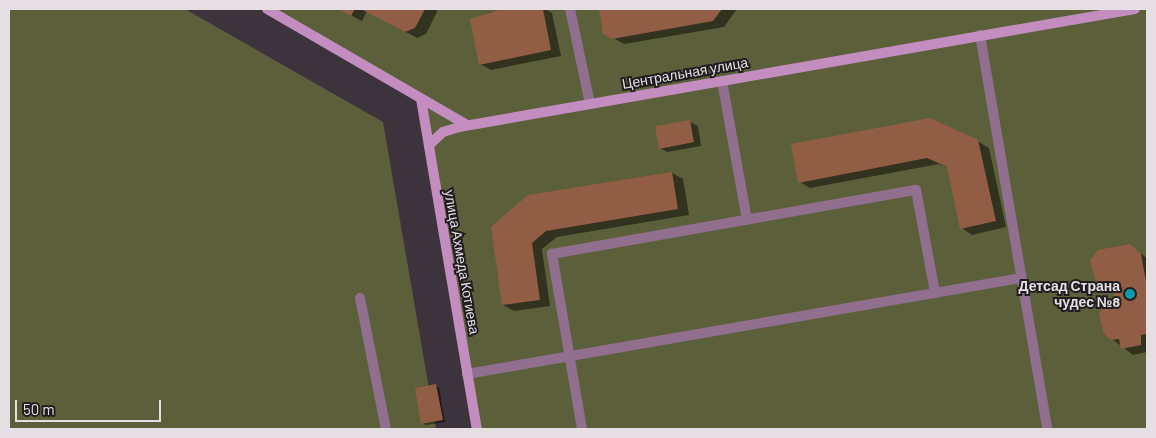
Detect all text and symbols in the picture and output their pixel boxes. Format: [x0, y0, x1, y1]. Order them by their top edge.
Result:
street label: Центральная улица [621, 54, 749, 92]
street label: улица Ахмеда Котиева [441, 189, 483, 335]
place label: Детсад Страна чудес №8 [1019, 278, 1120, 310]
marker: Детсад Страна чудес №8 [1124, 288, 1136, 300]
scale bar [18, 390, 164, 422]
text: 50 m [23, 400, 55, 418]

